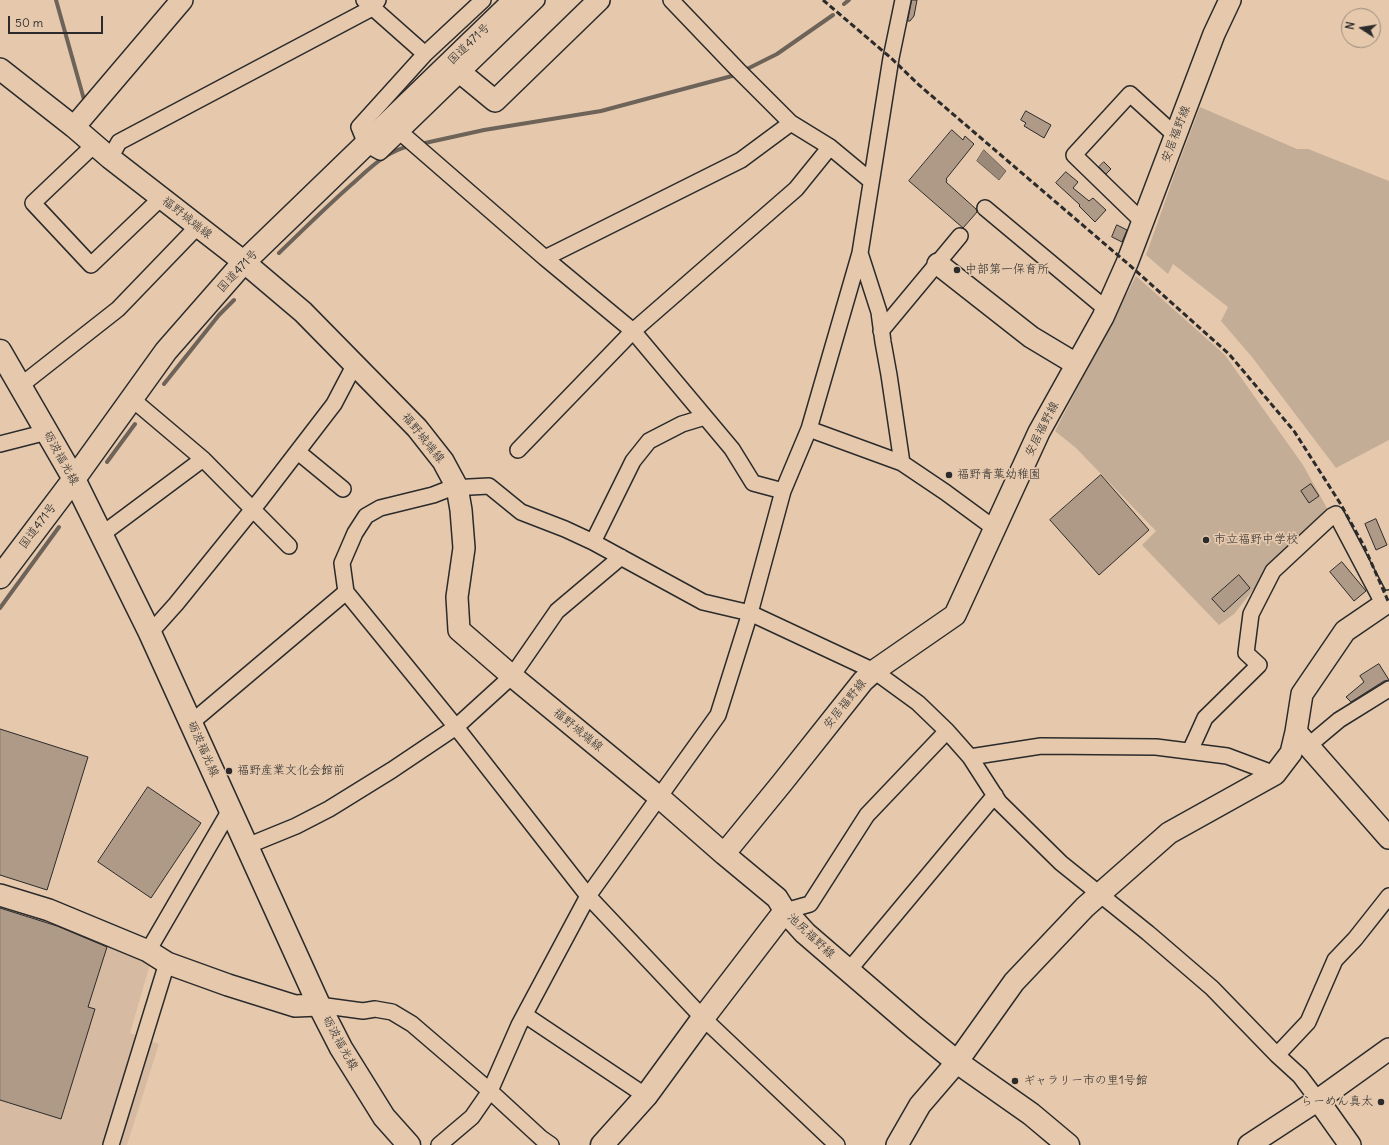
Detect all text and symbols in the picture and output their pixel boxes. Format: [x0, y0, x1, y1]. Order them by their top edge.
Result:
scale bar [10, 8, 105, 34]
north arrow [1341, 8, 1381, 48]
text: 50 m [15, 15, 43, 30]
street label: 国道471号 [445, 20, 493, 68]
text: N [1343, 21, 1358, 31]
street label: 安居福野線 [1159, 103, 1193, 165]
street label: 福野城端線 [159, 194, 215, 242]
street label: 国道471号 [215, 247, 261, 295]
place label: 中部第一保育所 [965, 263, 1049, 277]
marker: 中部第一保育所 [952, 265, 962, 275]
street label: 安居福野線 [1022, 399, 1062, 459]
street label: 福野城端線 [399, 410, 447, 466]
street label: 砺波福光線 [40, 428, 82, 488]
place label: 福野青葉幼稚園 [957, 468, 1041, 482]
marker: 福野青葉幼稚園 [944, 470, 954, 480]
street label: 国道471号 [16, 500, 60, 552]
place label: 市立福野中学校 [1214, 533, 1298, 547]
marker: 市立福野中学校 [1201, 535, 1211, 545]
street label: 安居福野線 [821, 676, 869, 732]
street label: 福野城端線 [550, 706, 606, 754]
street label: 砺波福光線 [184, 719, 222, 779]
place label: 福野産業文化会館前 [237, 764, 345, 778]
marker: 福野産業文化会館前 [224, 766, 234, 776]
street label: 池尻福野線 [784, 910, 838, 962]
street label: 砺波福光線 [319, 1013, 361, 1073]
place label: ギャラリー市の里1号館 [1023, 1074, 1148, 1088]
marker: ギャラリー市の里1号館 [1010, 1076, 1020, 1086]
place label: らーめん真太 [1301, 1095, 1373, 1109]
marker: らーめん真太 [1376, 1097, 1386, 1107]

